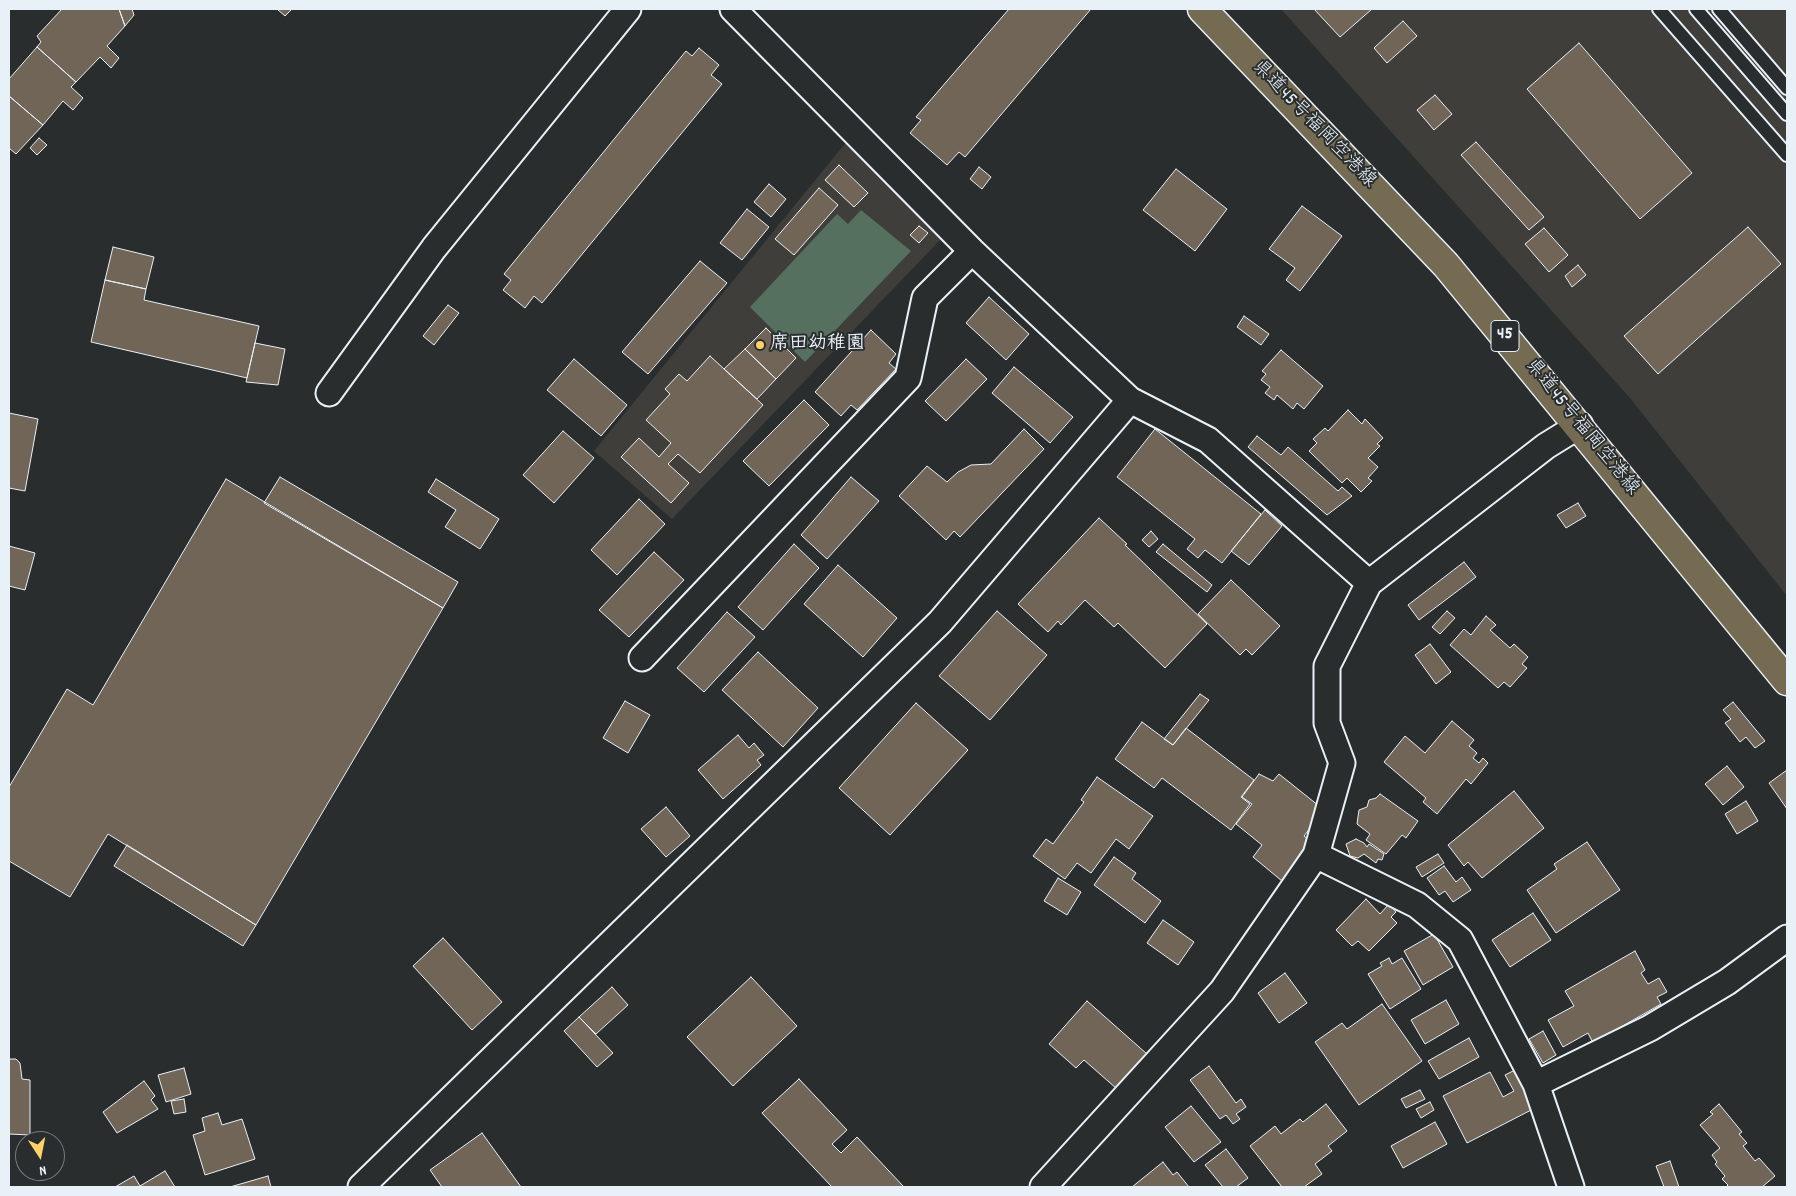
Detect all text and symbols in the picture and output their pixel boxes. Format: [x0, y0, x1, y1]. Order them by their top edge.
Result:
street label: 県道45号福岡空港線 [1246, 56, 1380, 194]
road number: 45 [1491, 321, 1519, 352]
place label: 席田幼稚園 [770, 334, 865, 356]
marker: 席田幼稚園 [754, 339, 766, 351]
street label: 県道45号福岡空港線 [1519, 355, 1643, 501]
north arrow [15, 1131, 65, 1181]
text: N [37, 1159, 48, 1180]

